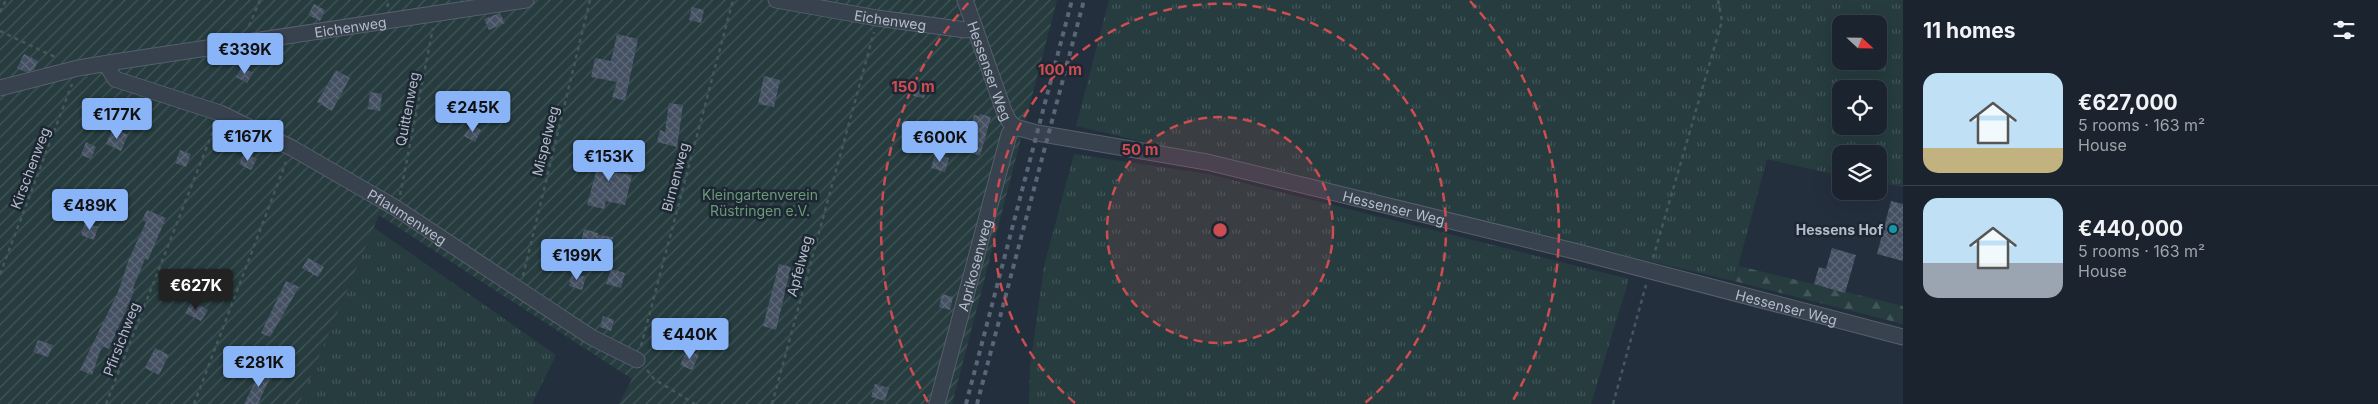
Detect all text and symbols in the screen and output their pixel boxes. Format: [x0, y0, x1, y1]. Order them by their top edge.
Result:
street label: Eichenweg [853, 6, 927, 33]
street label: Eichenweg [313, 13, 387, 40]
north arrow [1832, 15, 1888, 70]
map controls [1832, 15, 1887, 200]
icon: filters [2330, 16, 2358, 44]
text: 11 homes [1923, 18, 2015, 43]
street label: Hessenser Weg [965, 19, 1016, 123]
pin: €339K [210, 32, 280, 75]
text: €339K [218, 39, 272, 59]
text: 100 m [1038, 60, 1082, 79]
street label: Quittenweg [391, 70, 423, 148]
text: 150 m [891, 77, 935, 96]
button: locate [1832, 80, 1887, 135]
pin: €245K [438, 90, 508, 133]
text: €627,000 [2078, 90, 2178, 115]
icon: home [1963, 93, 2023, 153]
text: €245K [446, 97, 500, 117]
pin: €177K [82, 98, 152, 140]
text: €177K [93, 104, 141, 124]
street label: Mispelweg [528, 104, 562, 178]
text: 5 rooms · 163 m² [2078, 115, 2205, 135]
pin: €167K [213, 120, 283, 162]
pin: €600K [905, 120, 975, 163]
street label: Kirschenweg [7, 125, 53, 211]
text: €167K [223, 126, 273, 146]
text: €600K [913, 127, 967, 147]
text: House [2078, 135, 2127, 155]
pin: €153K [574, 140, 644, 182]
text: 50 m [1122, 140, 1158, 159]
street label: Birnenweg [658, 141, 692, 213]
button: layers [1832, 145, 1887, 200]
text: €153K [584, 146, 634, 166]
street label: Pflaumenweg [365, 185, 450, 248]
park label: Kleingartenverein Rüstringen e.V. [702, 186, 818, 219]
street label: Hessenser Weg [1341, 187, 1447, 228]
pin: €489K [55, 188, 125, 231]
text: €489K [63, 195, 117, 215]
text: €440,000 [2078, 216, 2183, 241]
street label: Aprikosenweg [954, 217, 995, 313]
icon: home [1963, 218, 2023, 278]
centre of rings [1211, 221, 1229, 239]
place label: Hessens Hof [1796, 221, 1883, 238]
marker: Hessens Hof [1887, 223, 1899, 235]
street label: Apfelweg [783, 234, 815, 298]
pin: €199K [542, 238, 612, 281]
text: 5 rooms · 163 m² [2078, 241, 2205, 261]
text: €199K [552, 245, 602, 265]
text: House [2078, 261, 2127, 281]
pin: €627K [161, 268, 231, 311]
text: €627K [170, 275, 222, 295]
street label: Hessenser Weg [1734, 285, 1839, 328]
street label: Pfirsichweg [99, 300, 143, 378]
pin: €440K [655, 318, 725, 360]
text: €440K [663, 324, 717, 344]
pin: €281K [224, 346, 294, 388]
text: €281K [234, 352, 284, 372]

